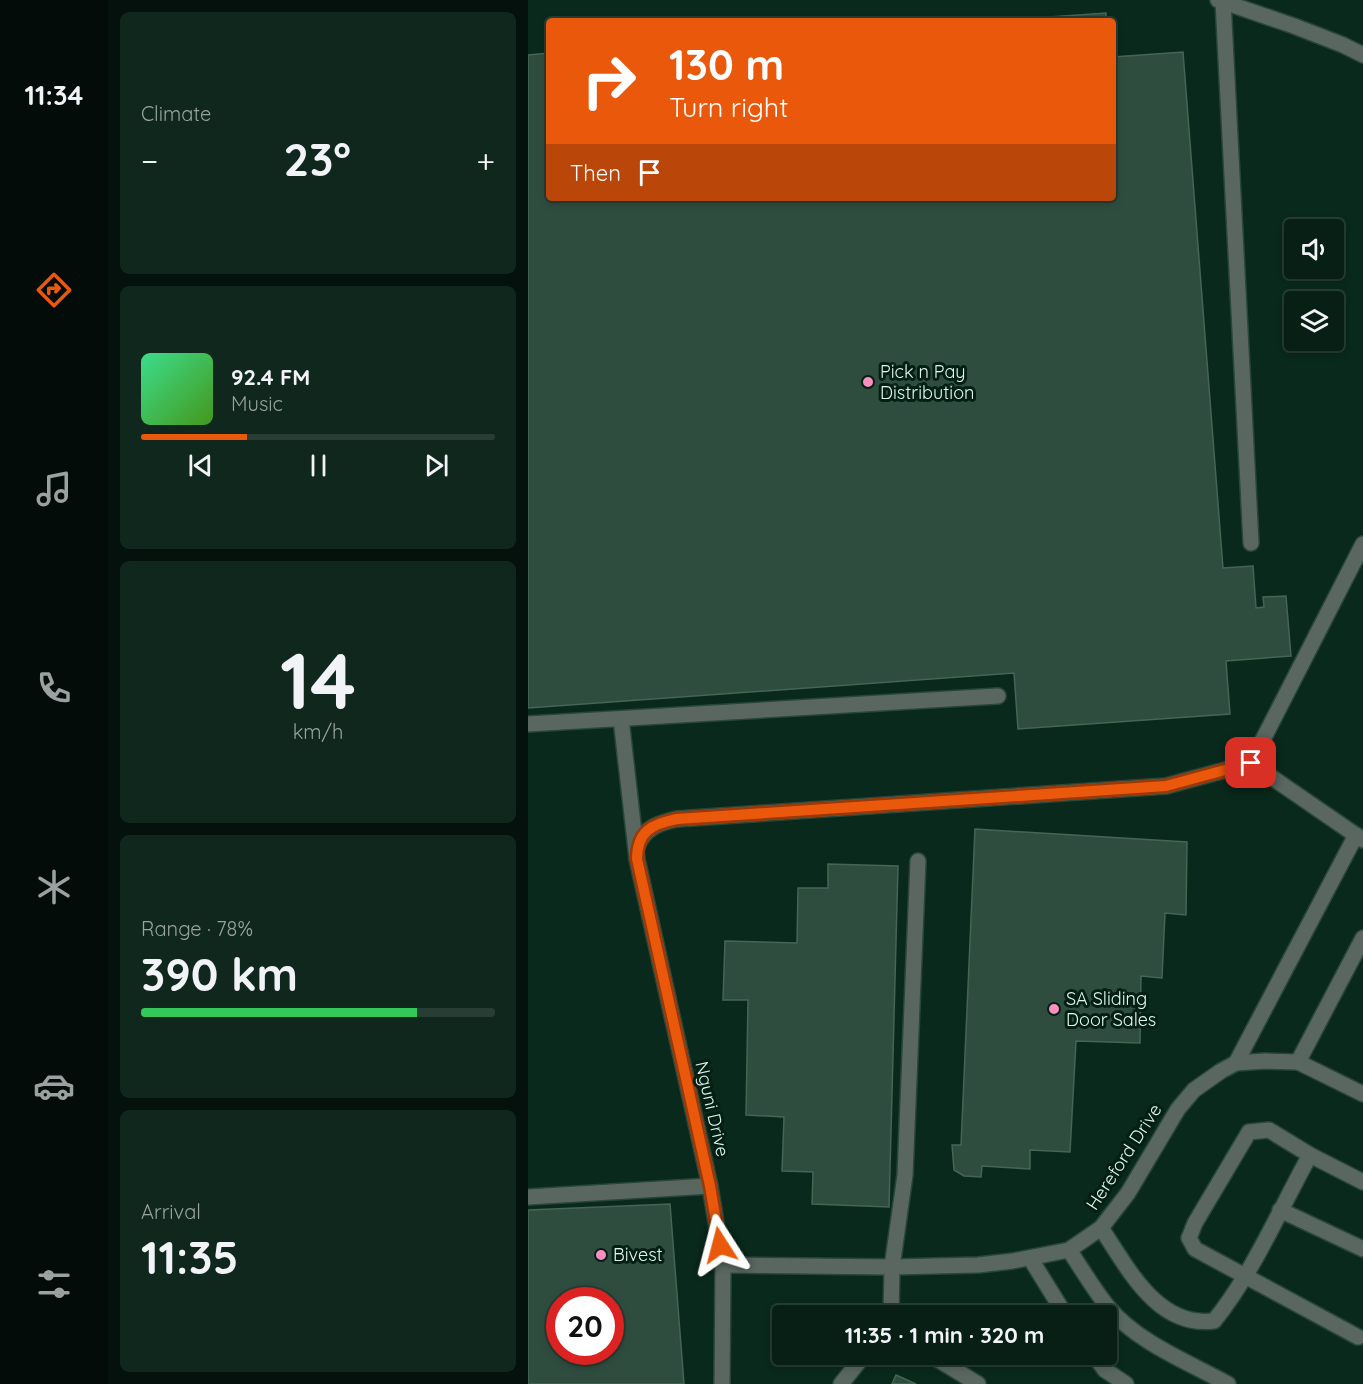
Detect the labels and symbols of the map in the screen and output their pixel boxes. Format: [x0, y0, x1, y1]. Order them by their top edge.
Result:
place label: Pick n Pay Distribution [880, 360, 975, 404]
marker: Pick n Pay Distribution [861, 375, 875, 389]
pin [1225, 737, 1276, 788]
place label: SA Sliding Door Sales [1066, 987, 1156, 1031]
marker: SA Sliding Door Sales [1047, 1002, 1061, 1016]
street label: Nguni Drive [690, 1059, 735, 1159]
street label: Hereford Drive [1081, 1099, 1167, 1214]
position arrow [688, 1213, 752, 1277]
place label: Bivest [613, 1243, 663, 1266]
marker: Bivest [594, 1248, 608, 1262]
speed limit sign: 20 [546, 1287, 624, 1365]

